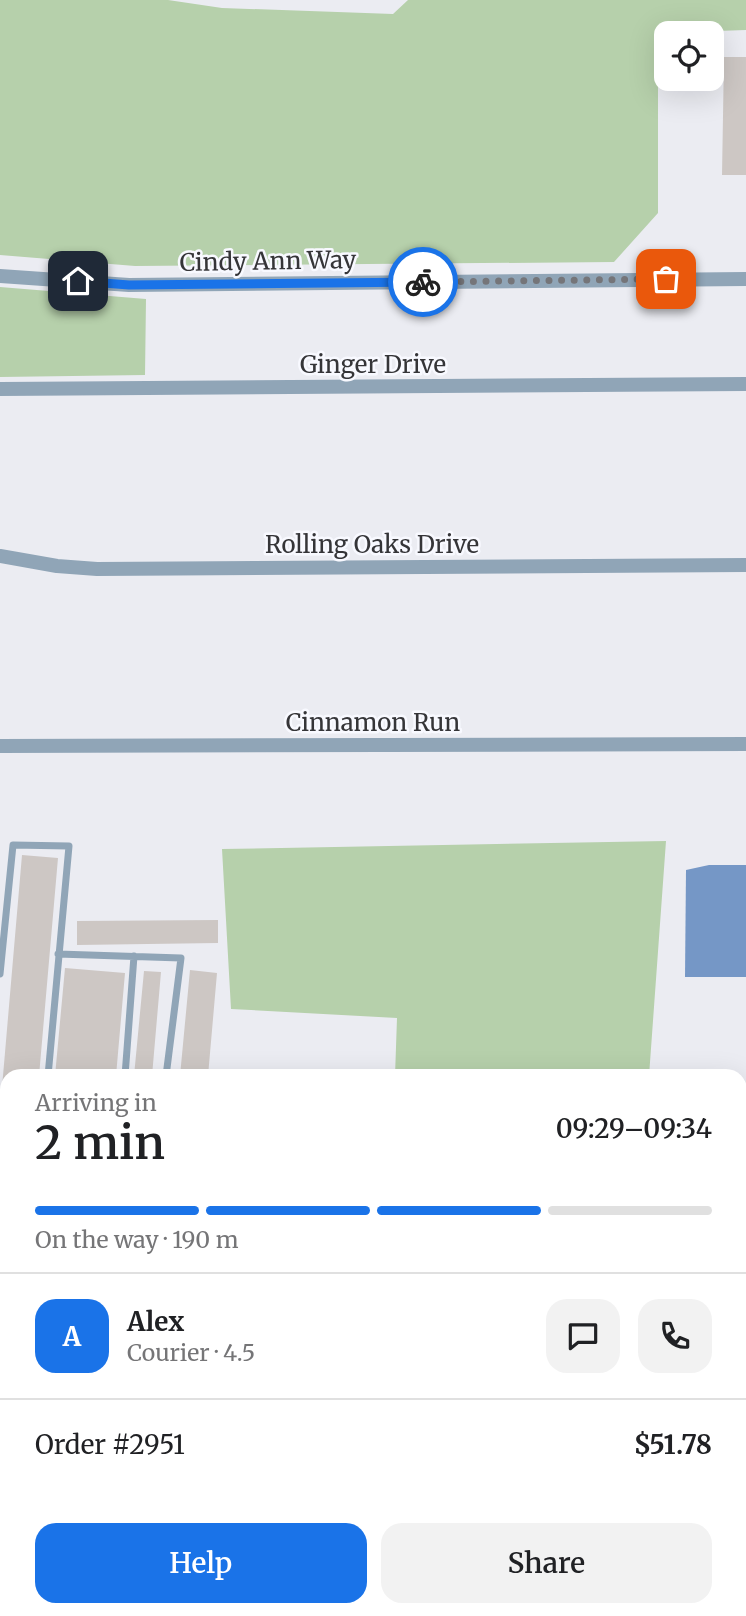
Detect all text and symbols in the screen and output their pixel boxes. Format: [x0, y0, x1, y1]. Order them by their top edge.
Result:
map controls [654, 21, 724, 91]
button: locate [654, 21, 724, 91]
street label: Cindy Ann Way [179, 244, 357, 278]
courier [388, 247, 458, 317]
pin [636, 249, 696, 309]
pin [48, 251, 108, 311]
icon: bag [647, 260, 685, 298]
icon: home [59, 262, 97, 300]
icon: bike [404, 263, 442, 301]
street label: Ginger Drive [300, 349, 446, 380]
street label: Rolling Oaks Drive [265, 529, 479, 560]
street label: Cinnamon Run [286, 707, 460, 738]
text: Arriving in [35, 1088, 157, 1117]
text: 09:29–09:34 [556, 1112, 712, 1145]
text: 2 min [35, 1114, 165, 1172]
text: On the way · 190 m [35, 1225, 239, 1254]
button: chat [546, 1299, 620, 1373]
button: phone [638, 1299, 712, 1373]
text: Alex [127, 1305, 184, 1338]
text: A [63, 1320, 81, 1353]
text: Courier · 4.5 [127, 1338, 255, 1367]
text: Order #2951 [35, 1428, 185, 1461]
text: $51.78 [634, 1428, 712, 1461]
button: Help [35, 1523, 367, 1603]
button: Share [381, 1523, 712, 1603]

